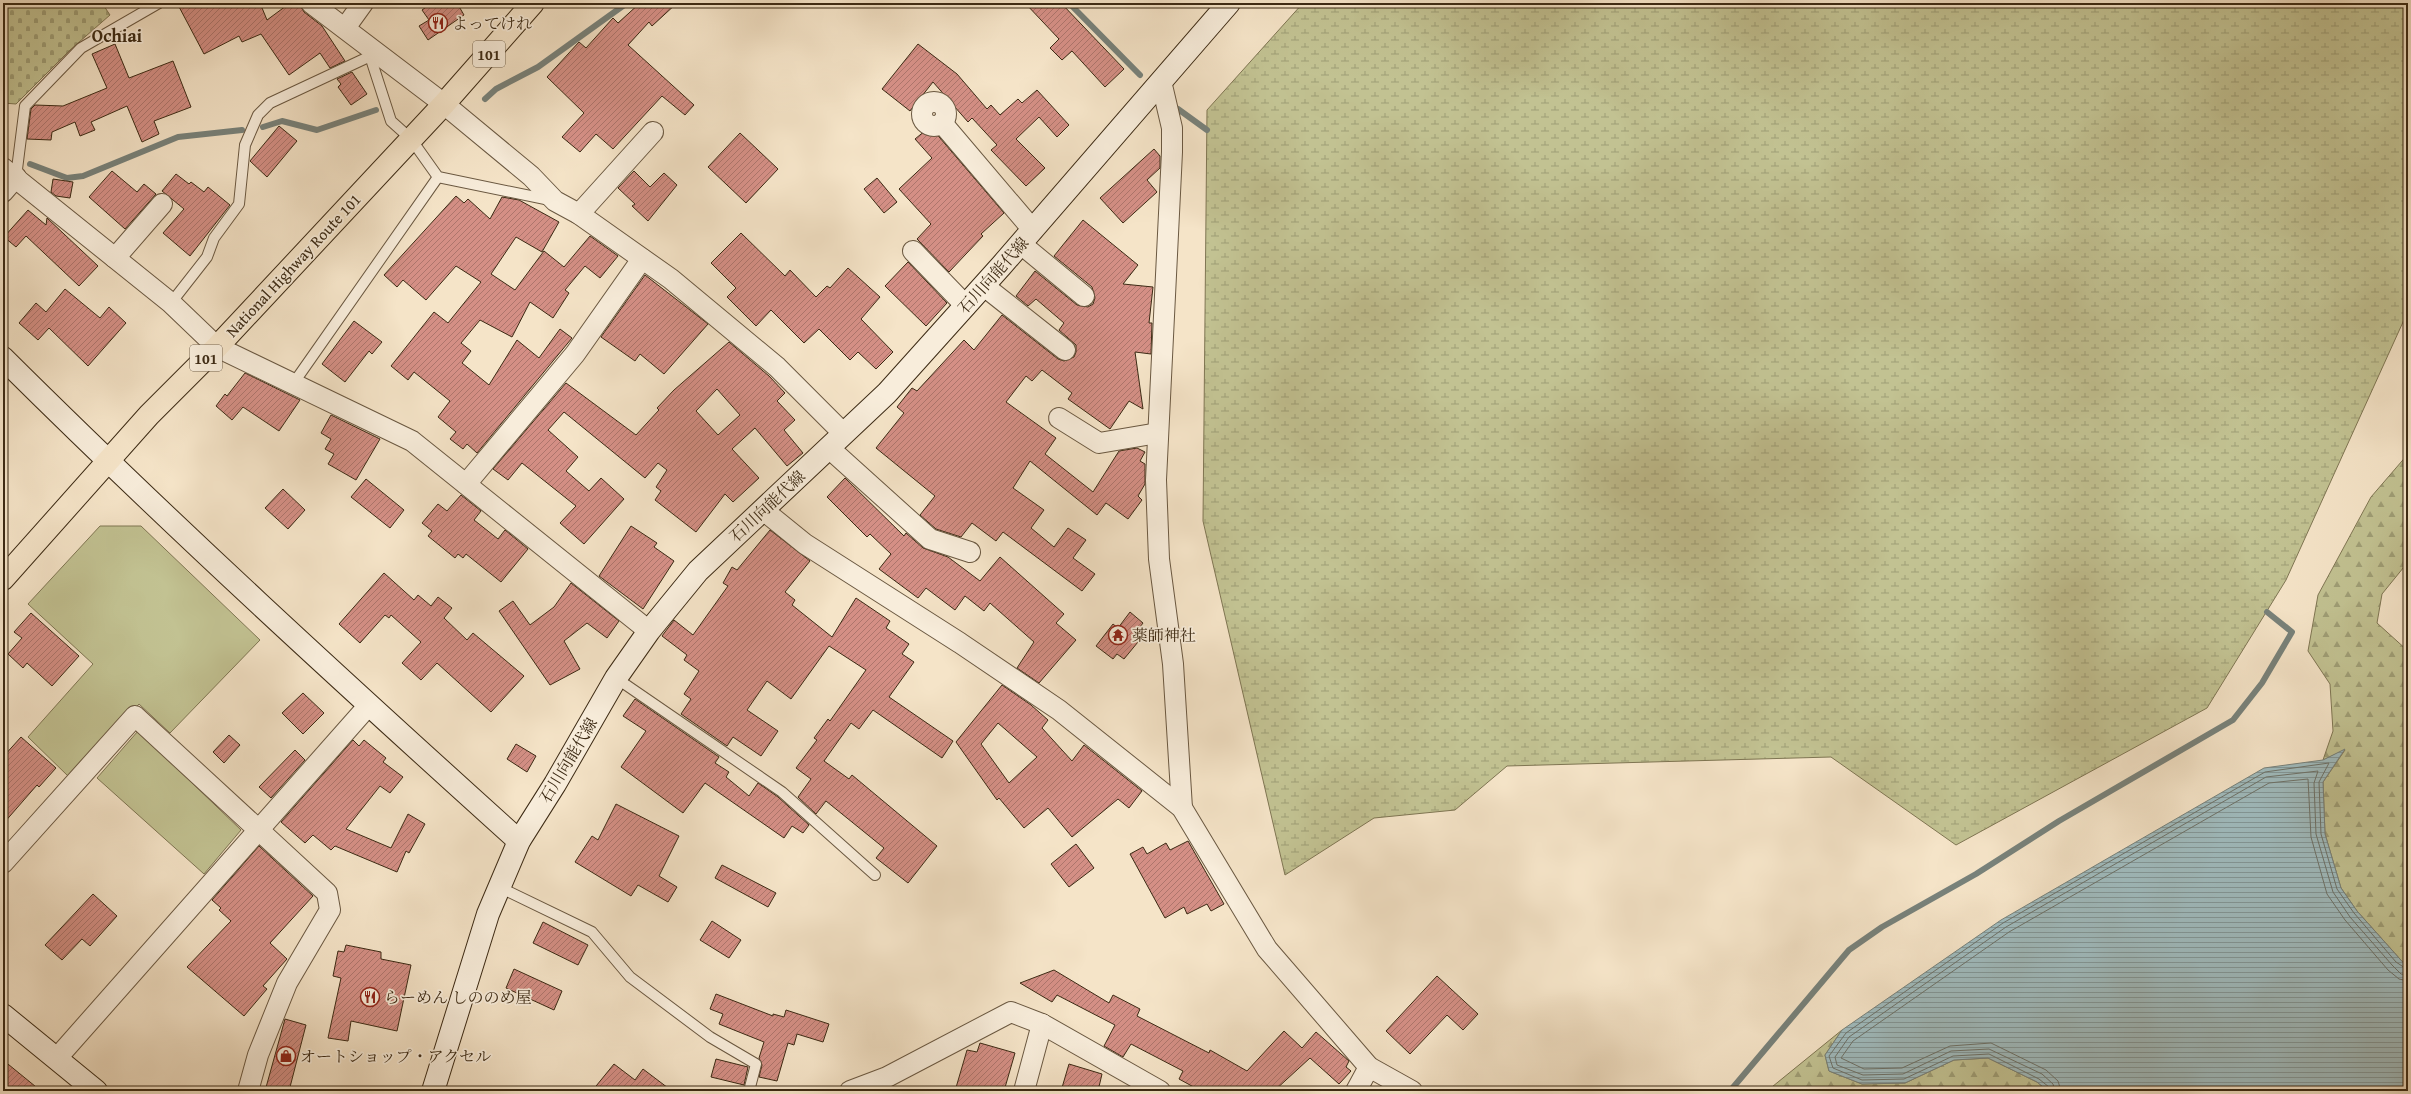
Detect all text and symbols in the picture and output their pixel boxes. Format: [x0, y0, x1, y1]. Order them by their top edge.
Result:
place label: よってけれ [452, 11, 532, 35]
restaurant icon: よってけれ [427, 12, 449, 34]
district label: Ochiai [92, 22, 143, 49]
road number: 101 [473, 41, 505, 67]
street label: National Highway Route 101 [220, 188, 366, 342]
street label: 石川向能代線 [952, 231, 1034, 319]
road number: 101 [190, 345, 222, 371]
street label: 石川向能代線 [724, 464, 810, 548]
place label: 薬師神社 [1132, 623, 1196, 647]
temple icon: 薬師神社 [1107, 624, 1129, 646]
street label: 石川向能代線 [533, 713, 603, 807]
place label: らーめん しののめ屋 [384, 985, 532, 1009]
restaurant icon: らーめん しののめ屋 [359, 986, 381, 1008]
place label: オートショップ・アクセル [300, 1044, 491, 1068]
shop icon: オートショップ・アクセル [275, 1045, 297, 1067]

